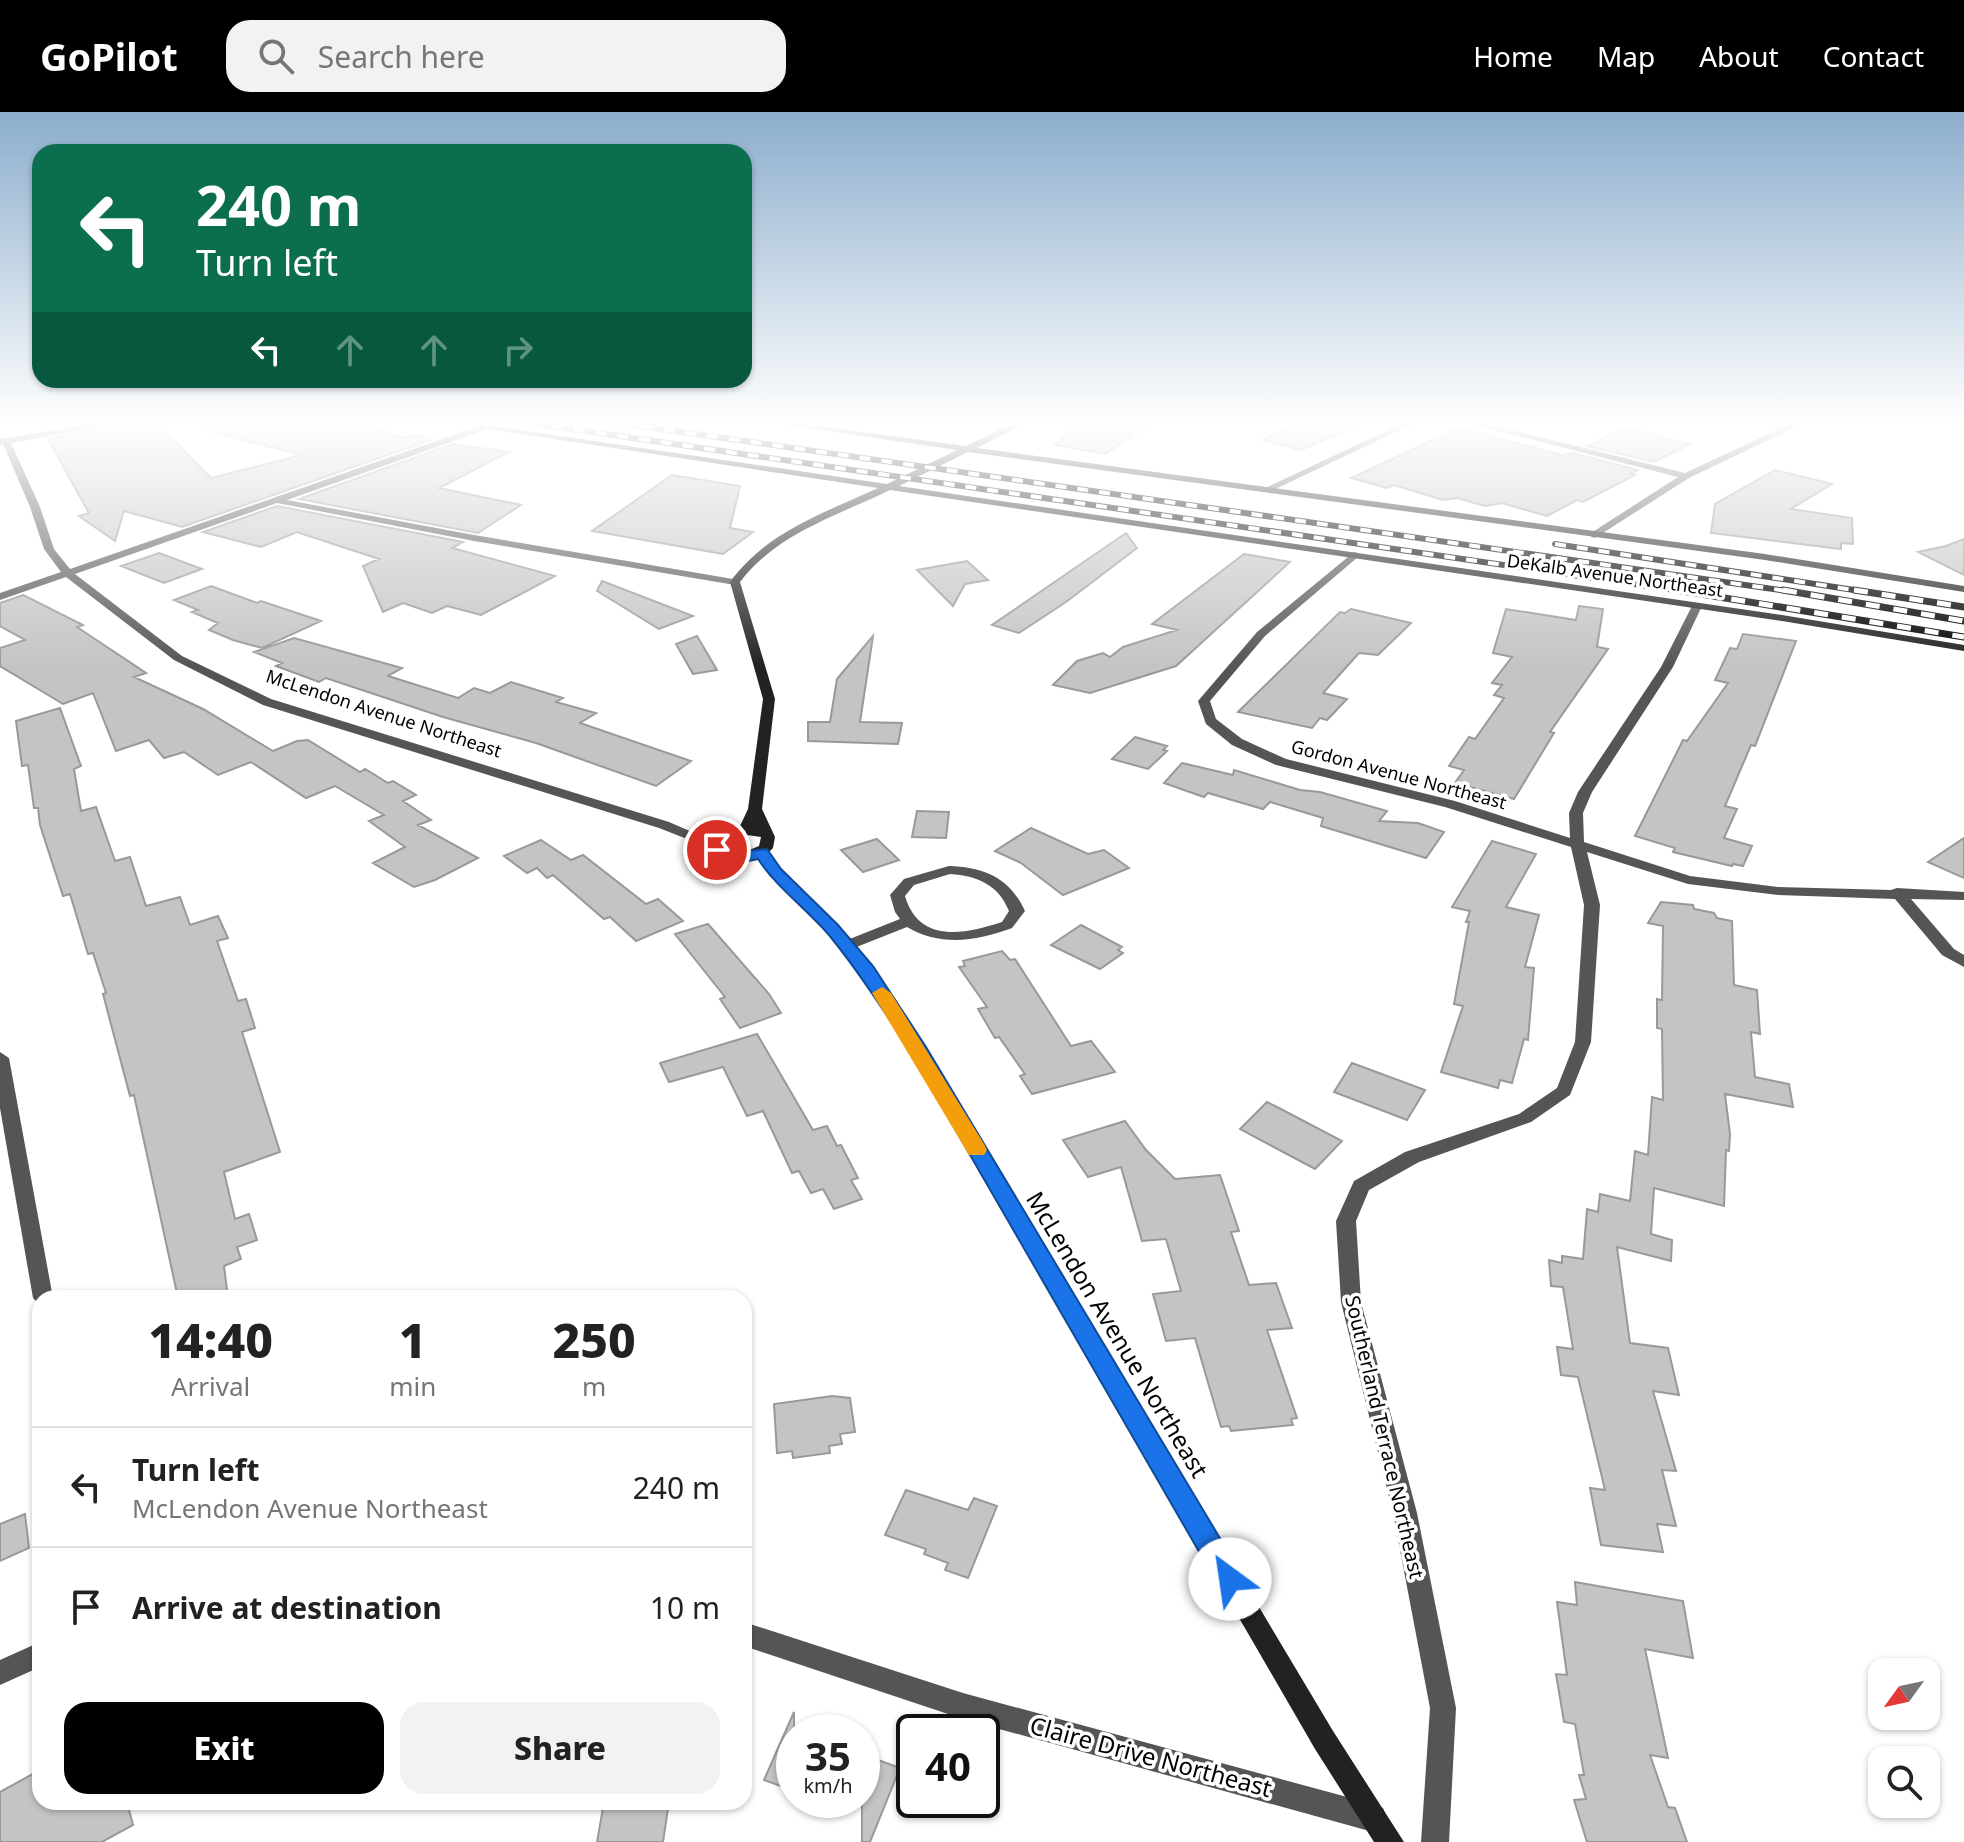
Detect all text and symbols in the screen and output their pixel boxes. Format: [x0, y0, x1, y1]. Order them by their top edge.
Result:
search box [226, 20, 786, 92]
text: GoPilot [40, 30, 178, 82]
icon: search [254, 34, 298, 78]
text: Search here [318, 36, 485, 77]
text: Home [1473, 37, 1553, 75]
text: Map [1597, 37, 1655, 75]
text: About [1699, 37, 1779, 75]
text: Contact [1823, 37, 1924, 75]
text: 240 m [196, 166, 361, 242]
icon: left [64, 176, 168, 280]
text: Turn left [196, 238, 338, 287]
icon: left [244, 328, 288, 372]
icon: ahead [328, 328, 372, 372]
icon: ahead [412, 328, 456, 372]
icon: right [496, 328, 540, 372]
street label: DeKalb Avenue Northeast [1505, 548, 1725, 602]
street label: McLendon Avenue Northeast [263, 664, 505, 763]
street label: Gordon Avenue Northeast [1289, 734, 1510, 814]
pin [683, 816, 751, 884]
icon: arrive [695, 828, 739, 872]
street label: McLendon Avenue Northeast [1019, 1185, 1217, 1484]
street label: Southerland Terrace Northeast [1339, 1293, 1431, 1581]
text: 14:40 [148, 1307, 273, 1372]
text: 1 [399, 1307, 427, 1372]
text: 250 [553, 1307, 636, 1372]
text: Arrival [171, 1368, 250, 1404]
text: min [389, 1368, 436, 1404]
text: m [582, 1368, 606, 1404]
text: Turn left [132, 1449, 260, 1490]
icon: left [64, 1465, 108, 1509]
text: 240 m [633, 1467, 720, 1508]
text: McLendon Avenue Northeast [132, 1490, 488, 1526]
position arrow [1188, 1537, 1272, 1621]
icon: arrive [64, 1585, 108, 1629]
text: Arrive at destination [132, 1587, 442, 1628]
text: 10 m [650, 1587, 720, 1628]
north arrow [1868, 1658, 1940, 1730]
map controls [1868, 1658, 1940, 1818]
button: Exit [64, 1702, 384, 1794]
button: Share [400, 1702, 720, 1794]
street label: Claire Drive Northeast [1026, 1708, 1276, 1804]
speed limit sign: 40 [896, 1714, 1000, 1818]
text: 35 [805, 1728, 851, 1783]
button: search [1868, 1746, 1940, 1818]
text: km/h [803, 1772, 853, 1799]

